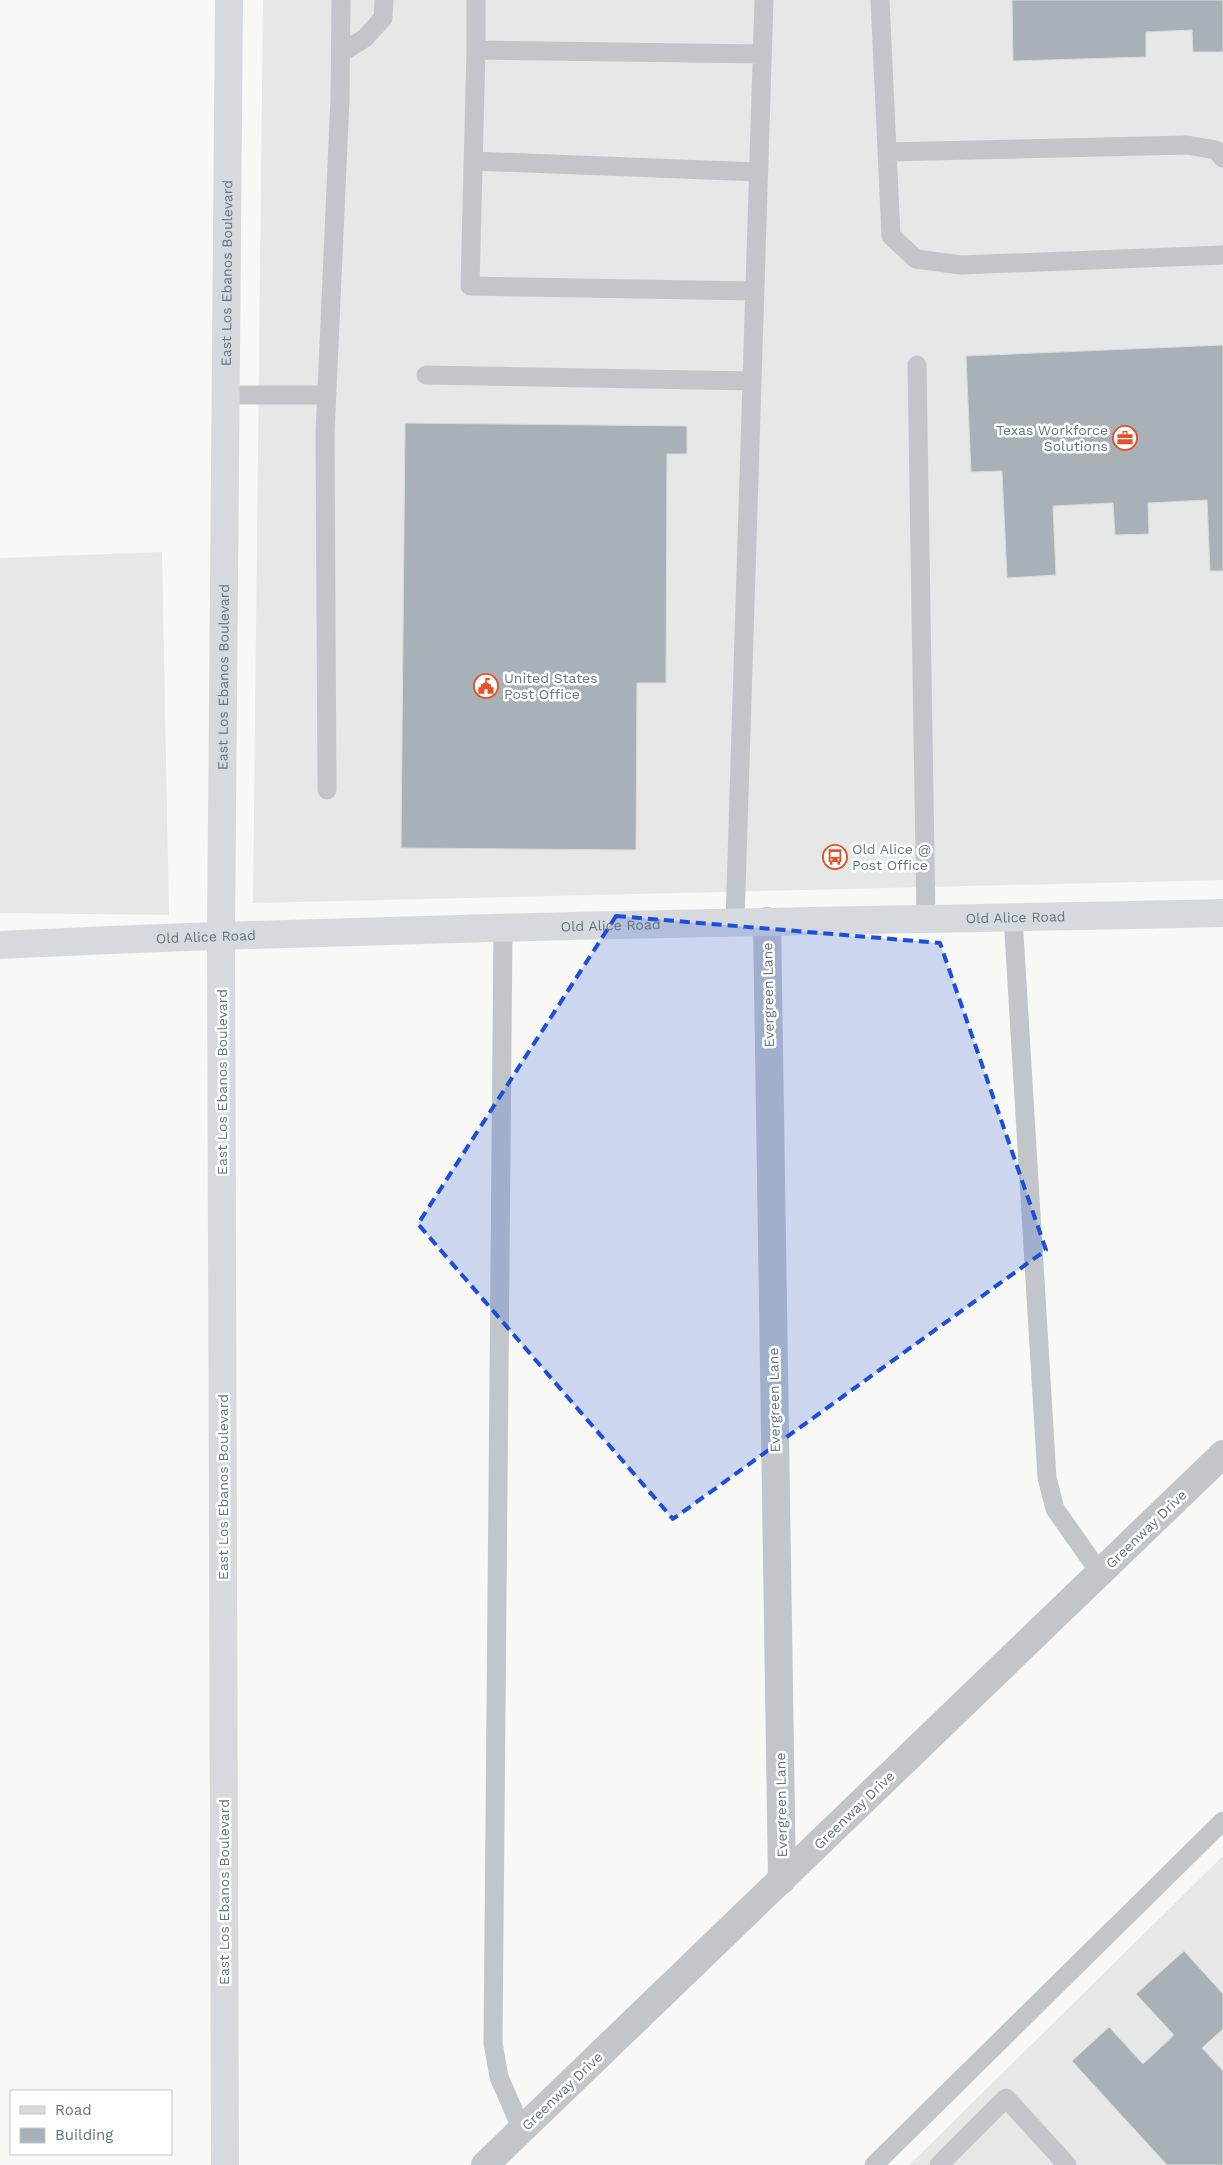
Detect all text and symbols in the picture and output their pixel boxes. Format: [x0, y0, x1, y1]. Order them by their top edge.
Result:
street label: East Los Ebanos Boulevard [218, 180, 235, 366]
place label: Texas Workforce Solutions [996, 422, 1108, 454]
office icon: Texas Workforce Solutions [1112, 425, 1138, 451]
street label: East Los Ebanos Boulevard [214, 584, 232, 770]
place label: United States Post Office [504, 670, 598, 702]
public building icon: United States Post Office [473, 673, 499, 699]
place label: Old Alice @ Post Office [852, 841, 931, 873]
bus stop icon: Old Alice @ Post Office [822, 844, 848, 870]
street label: Old Alice Road [965, 908, 1066, 926]
street label: Old Alice Road [561, 916, 661, 934]
street label: Old Alice Road [156, 927, 256, 946]
street label: Evergreen Lane [759, 942, 777, 1048]
street label: East Los Ebanos Boulevard [214, 989, 230, 1175]
street label: Evergreen Lane [765, 1347, 783, 1453]
street label: East Los Ebanos Boulevard [215, 1394, 231, 1580]
street label: Greenway Drive [1102, 1486, 1190, 1572]
street label: Evergreen Lane [772, 1752, 790, 1858]
street label: Greenway Drive [810, 1767, 898, 1853]
street label: East Los Ebanos Boulevard [216, 1799, 232, 1985]
street label: Greenway Drive [518, 2048, 606, 2134]
legend [10, 2090, 172, 2155]
text: Road [55, 2101, 92, 2119]
text: Building [55, 2126, 113, 2144]

